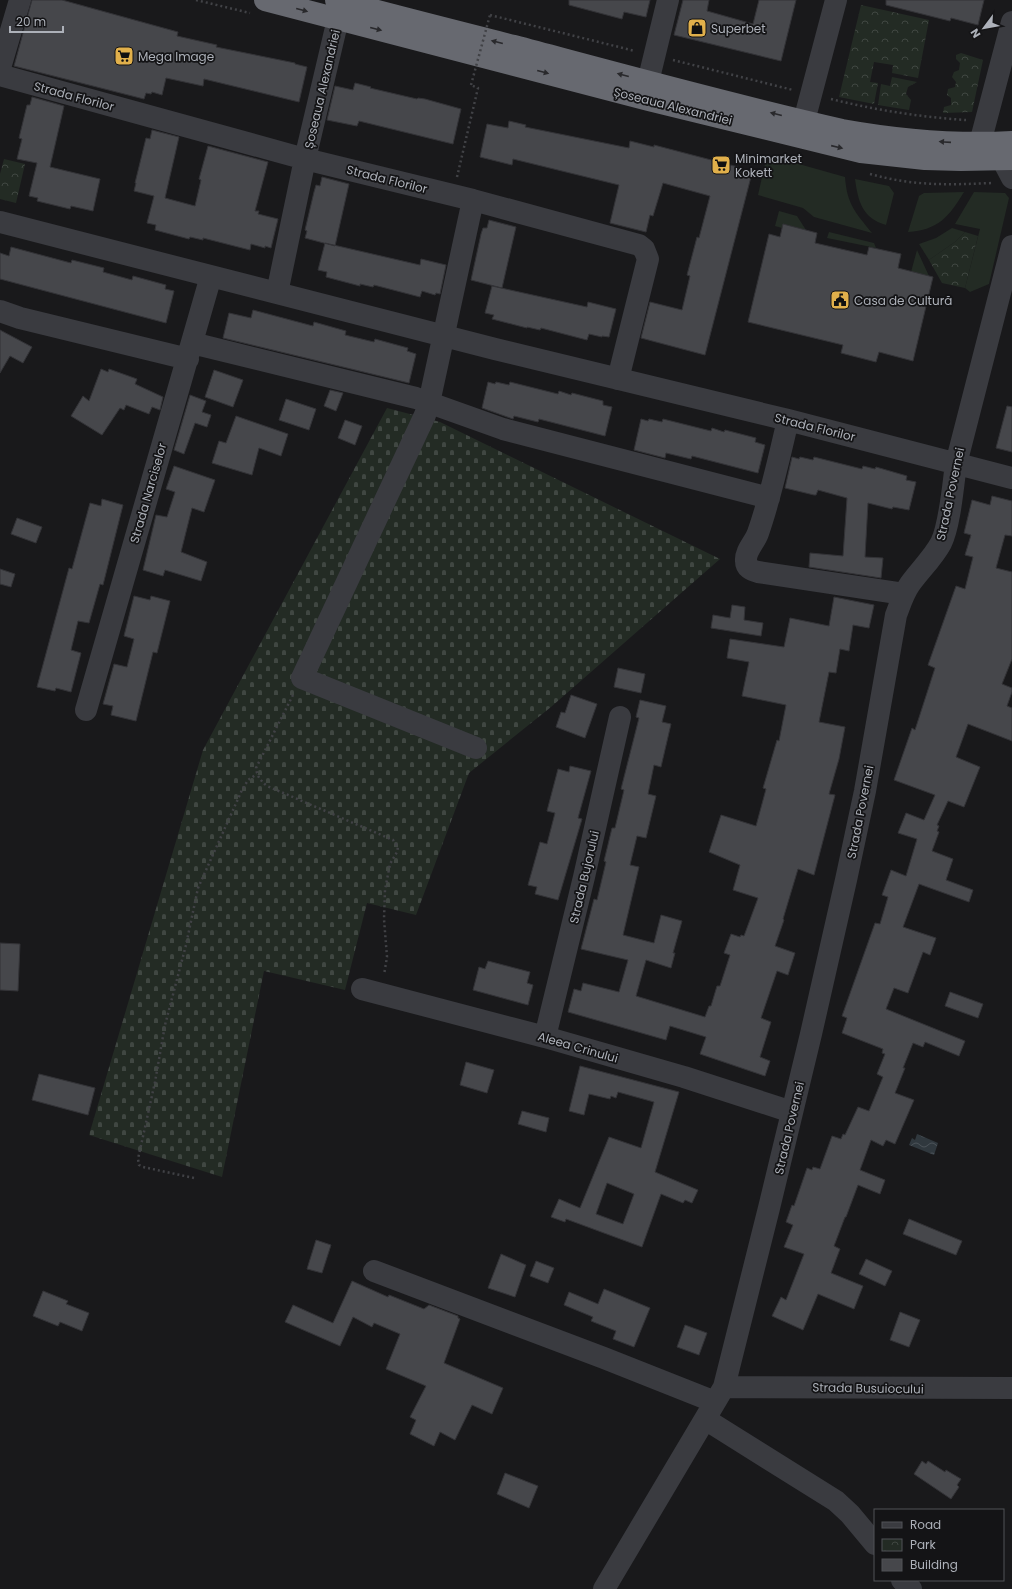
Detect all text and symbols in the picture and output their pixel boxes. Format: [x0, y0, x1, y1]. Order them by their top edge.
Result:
one-way arrow [295, 7, 308, 13]
scale bar [10, 8, 63, 34]
north arrow [964, 8, 1004, 48]
text: 20 m [16, 13, 46, 30]
shop icon: Superbet [686, 17, 708, 39]
place label: Superbet [711, 20, 766, 37]
one-way arrow [370, 26, 382, 32]
text: N [967, 26, 984, 41]
street label: Șoseaua Alexandriei [300, 28, 344, 150]
one-way arrow [491, 39, 503, 45]
supermarket icon: Mega Image [113, 45, 135, 67]
place label: Mega Image [138, 48, 214, 65]
one-way arrow [537, 69, 549, 75]
one-way arrow [616, 72, 628, 78]
street label: Strada Florilor [32, 77, 117, 115]
street label: Șoseaua Alexandriei [612, 83, 734, 129]
one-way arrow [770, 111, 782, 117]
one-way arrow [939, 139, 951, 146]
one-way arrow [831, 144, 843, 150]
place label: Minimarket Kokett [735, 150, 802, 181]
supermarket icon: Minimarket Kokett [710, 154, 732, 176]
street label: Strada Florilor [345, 161, 430, 197]
public building icon: Casa de Cultură [829, 289, 851, 311]
place label: Casa de Cultură [854, 292, 952, 309]
street label: Strada Florilor [773, 409, 858, 445]
street label: Strada Narciselor [126, 440, 171, 545]
street label: Strada Povernei [932, 446, 968, 542]
street label: Strada Povernei [843, 764, 877, 860]
street label: Strada Bujorului [565, 829, 603, 925]
street label: Aleea Crinului [536, 1027, 620, 1067]
street label: Strada Povernei [770, 1080, 808, 1176]
street label: Strada Busuiocului [812, 1379, 924, 1397]
legend [874, 1509, 1004, 1581]
text: Road [910, 1516, 941, 1533]
text: Park [910, 1536, 937, 1553]
text: Building [910, 1556, 958, 1573]

